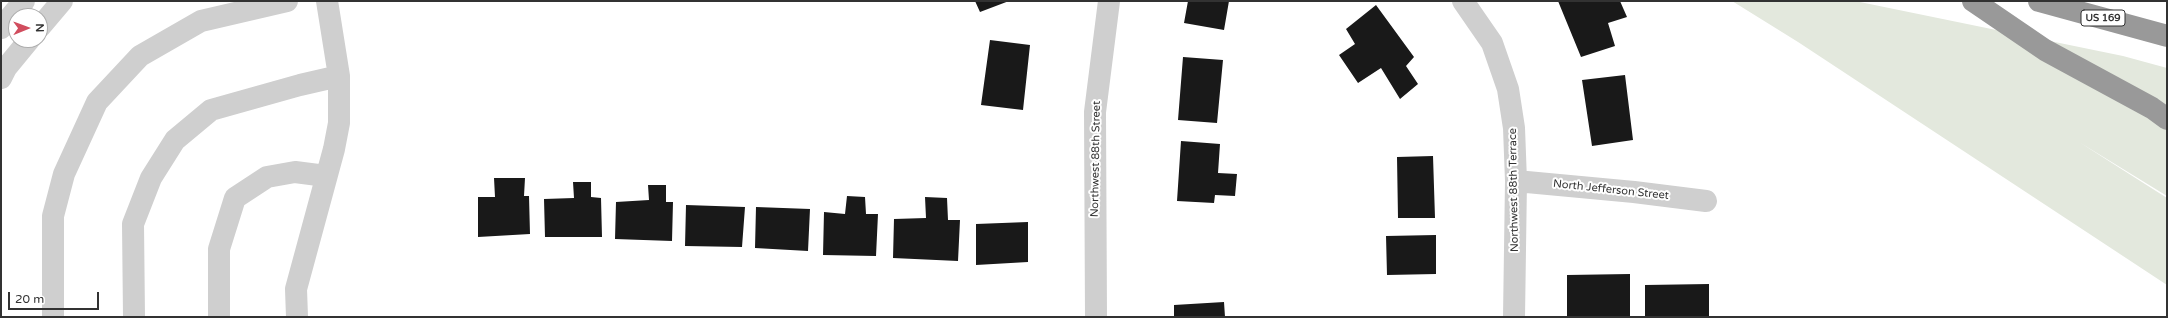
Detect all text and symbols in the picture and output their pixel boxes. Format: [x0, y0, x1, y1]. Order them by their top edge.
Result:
north arrow [8, 8, 48, 48]
road number: US 169 [2081, 10, 2125, 26]
text: N [33, 23, 46, 32]
street label: Northwest 88th Street [1088, 101, 1104, 217]
street label: Northwest 88th Terrace [1506, 128, 1522, 252]
street label: North Jefferson Street [1552, 177, 1670, 203]
scale bar [10, 284, 101, 310]
text: 20 m [15, 292, 44, 306]

